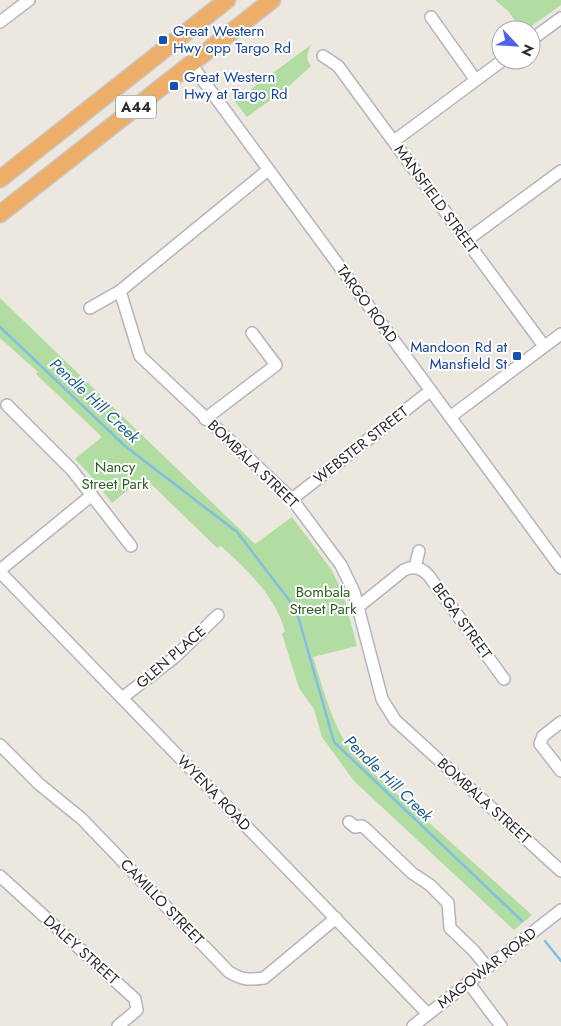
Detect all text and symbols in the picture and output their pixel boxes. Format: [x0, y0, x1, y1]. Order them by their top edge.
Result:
place label: Great Western Hwy opp Targo Rd [173, 20, 291, 59]
north arrow [491, 20, 541, 70]
marker: Great Western Hwy opp Targo Rd [157, 34, 169, 46]
text: N [516, 41, 539, 60]
place label: Great Western Hwy at Targo Rd [184, 66, 288, 105]
marker: Great Western Hwy at Targo Rd [168, 80, 180, 92]
road number: A44 [116, 95, 156, 118]
street label: MANSFIELD STREET [389, 140, 483, 258]
street label: TARGO ROAD [331, 260, 403, 348]
place label: Mandoon Rd at Mansfield St [410, 336, 507, 375]
marker: Mandoon Rd at Mansfield St [511, 350, 523, 362]
water label: Pendle Hill Creek [45, 353, 145, 449]
street label: WEBSTER STREET [309, 401, 413, 489]
street label: BOMBALA STREET [203, 415, 303, 513]
park label: Nancy Street Park [81, 456, 149, 495]
street label: BEGA STREET [427, 578, 497, 664]
park label: Bombala Street Park [289, 581, 357, 620]
street label: GLEN PLACE [131, 620, 211, 694]
water label: Pendle Hill Creek [339, 730, 439, 827]
street label: WYENA ROAD [172, 750, 256, 836]
street label: BOMBALA STREET [432, 753, 536, 849]
street label: CAMILLO STREET [115, 854, 209, 950]
street label: DALEY STREET [38, 910, 124, 990]
street label: MAGOWAR ROAD [433, 922, 541, 1014]

